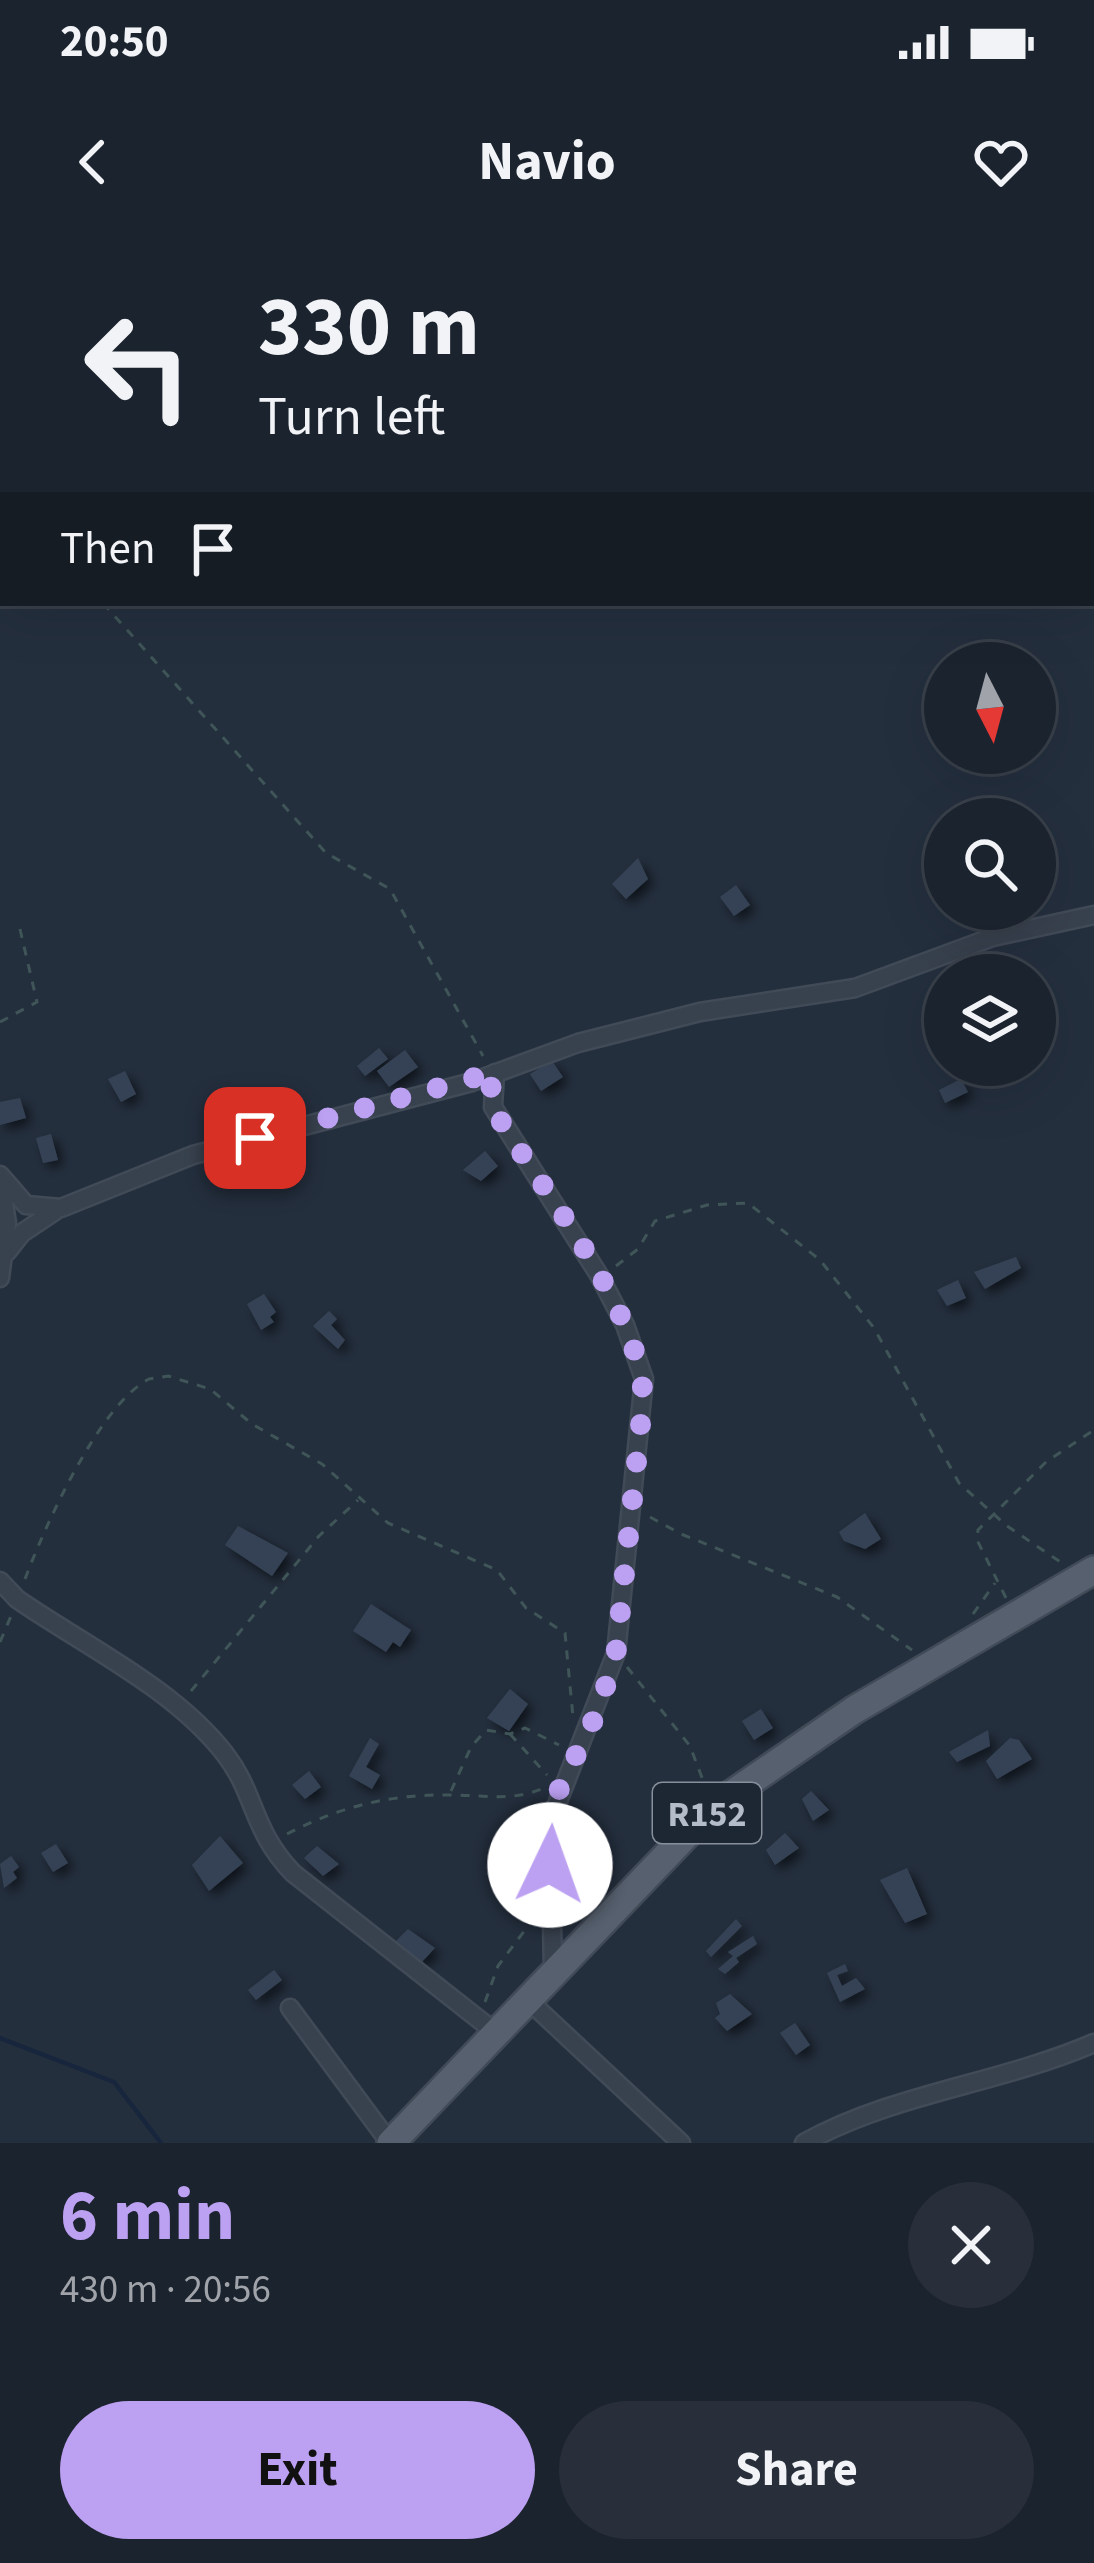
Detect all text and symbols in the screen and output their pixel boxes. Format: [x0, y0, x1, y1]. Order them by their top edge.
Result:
text: 20:50 [60, 10, 169, 74]
text: Navio [478, 124, 616, 201]
icon: back [60, 129, 126, 195]
icon: heart [968, 129, 1034, 195]
text: 330 m [258, 268, 480, 388]
icon: left [60, 288, 216, 444]
text: Turn left [258, 379, 445, 456]
icon: arrive [180, 516, 246, 582]
text: Then [60, 517, 156, 581]
north arrow [924, 642, 1056, 774]
map controls [924, 642, 1056, 1086]
button: search [924, 798, 1056, 930]
button: layers [924, 954, 1056, 1086]
pin [204, 1087, 306, 1189]
icon: arrive [222, 1105, 288, 1171]
road number: R152 [653, 1783, 761, 1843]
position arrow [487, 1802, 613, 1928]
text: 6 min [60, 2165, 235, 2268]
button: close [908, 2182, 1034, 2308]
text: 430 m · 20:56 [60, 2262, 271, 2318]
button: Exit [60, 2401, 535, 2539]
button: Share [559, 2401, 1034, 2539]

